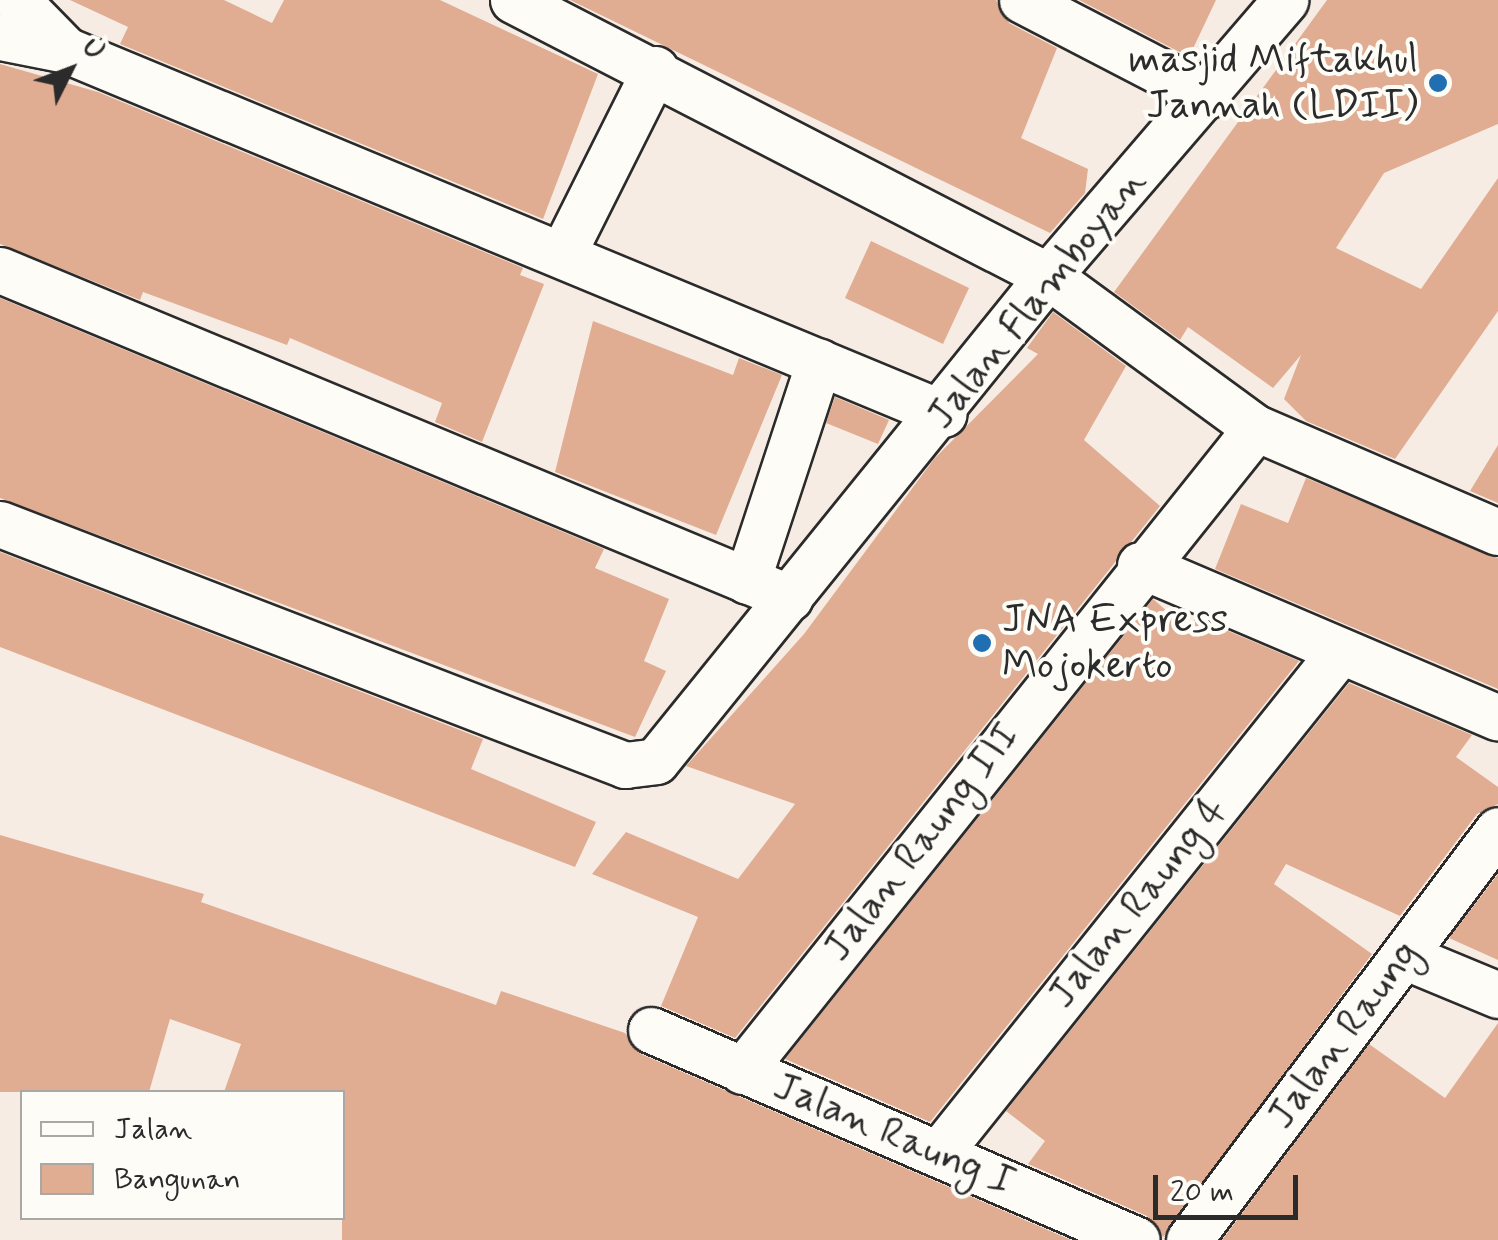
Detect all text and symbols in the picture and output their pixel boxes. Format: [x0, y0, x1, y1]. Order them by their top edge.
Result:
north arrow [20, 20, 120, 120]
text: U [73, 30, 112, 69]
place label: masjid Miftakhul Jannah (LDII) [1128, 36, 1418, 130]
marker: masjid Miftakhul Jannah (LDII) [1427, 72, 1449, 94]
street label: Jalan Flamboyan [917, 159, 1157, 439]
place label: JNA Express Mojokerto [1002, 596, 1225, 690]
marker: JNA Express Mojokerto [971, 632, 993, 654]
street label: Jalan Raung III [816, 716, 1028, 968]
street label: Jalan Raung 4 [1041, 791, 1235, 1015]
street label: Jalan Raung [1260, 934, 1428, 1136]
street label: Jalan Raung I [771, 1065, 1017, 1205]
legend [20, 1090, 345, 1220]
text: Jalan [114, 1110, 192, 1149]
scale bar [1158, 1155, 1303, 1217]
text: Bangunan [114, 1160, 241, 1199]
text: 20 m [1170, 1173, 1234, 1212]

